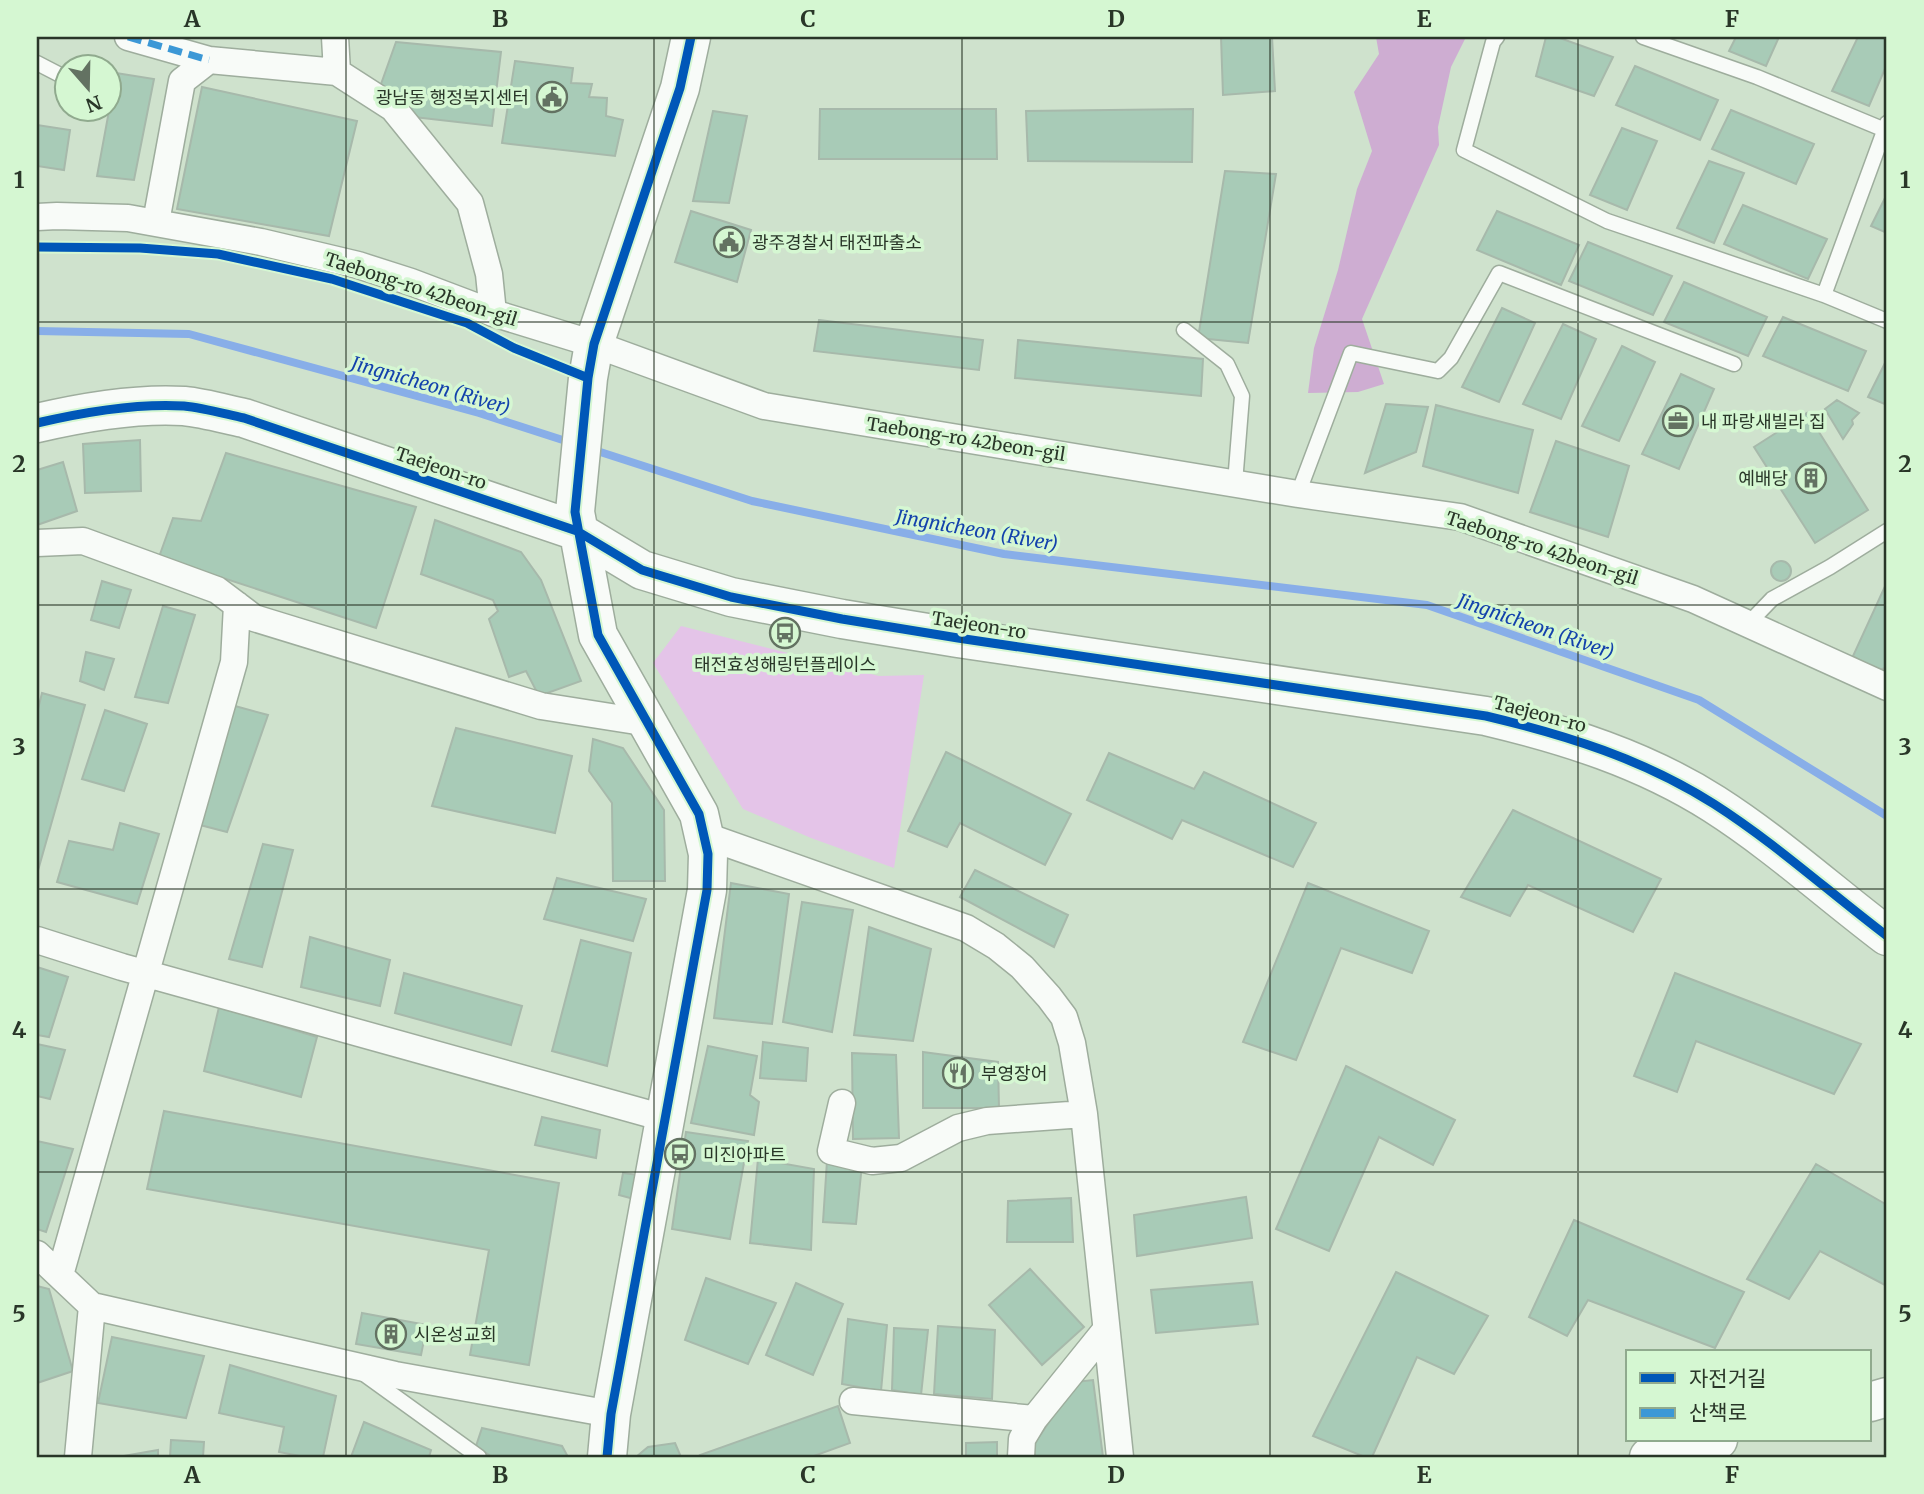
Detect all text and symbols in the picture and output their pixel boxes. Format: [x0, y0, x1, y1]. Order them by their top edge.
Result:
text: A [183, 4, 201, 33]
text: B [492, 4, 508, 33]
text: C [800, 4, 816, 33]
text: D [1107, 4, 1125, 33]
text: E [1416, 4, 1432, 33]
text: F [1725, 4, 1739, 33]
north arrow [52, 52, 122, 122]
public building icon: 광남동 행정복지센터 [535, 80, 569, 114]
place label: 광남동 행정복지센터 [376, 86, 529, 109]
text: N [83, 90, 105, 118]
text: 1 [14, 165, 25, 194]
text: 1 [1900, 165, 1911, 194]
public building icon: 광주경찰서 태전파출소 [712, 225, 746, 259]
place label: 광주경찰서 태전파출소 [752, 231, 922, 254]
street label: Taebong-ro 42beon-gil [322, 247, 520, 331]
water label: Jingnicheon (River) [347, 350, 513, 419]
office icon: 내 파랑새빌라 집 [1661, 404, 1695, 438]
place label: 내 파랑새빌라 집 [1701, 410, 1825, 433]
street label: Taebong-ro 42beon-gil [865, 412, 1067, 466]
street label: Taejeon-ro [392, 442, 490, 494]
text: 2 [12, 449, 26, 478]
text: 2 [1898, 449, 1912, 478]
building icon: 예배당 [1794, 461, 1828, 495]
place label: 예배당 [1738, 467, 1788, 490]
water label: Jingnicheon (River) [892, 504, 1060, 556]
street label: Taebong-ro 42beon-gil [1443, 506, 1641, 590]
water label: Jingnicheon (River) [1453, 587, 1618, 664]
street label: Taejeon-ro [930, 606, 1028, 644]
bus stop icon: 태전효성해링턴플레이스 [768, 616, 802, 650]
place label: 태전효성해링턴플레이스 [694, 653, 876, 676]
street label: Taejeon-ro [1491, 691, 1589, 737]
text: 3 [12, 732, 26, 761]
text: 3 [1898, 732, 1912, 761]
text: 4 [12, 1015, 27, 1044]
text: 4 [1898, 1015, 1913, 1044]
restaurant icon: 부영장어 [941, 1056, 975, 1090]
place label: 부영장어 [981, 1062, 1047, 1085]
bus stop icon: 미진아파트 [663, 1137, 697, 1171]
place label: 미진아파트 [703, 1143, 786, 1166]
text: 5 [12, 1299, 26, 1328]
text: 5 [1898, 1299, 1912, 1328]
building icon: 시온성교회 [374, 1317, 408, 1351]
place label: 시온성교회 [414, 1323, 497, 1346]
legend [1626, 1350, 1871, 1442]
text: 자전거길 [1689, 1365, 1766, 1392]
text: 산책로 [1689, 1399, 1747, 1426]
text: A [183, 1460, 201, 1489]
text: B [492, 1460, 508, 1489]
text: C [800, 1460, 816, 1489]
text: D [1107, 1460, 1125, 1489]
text: E [1416, 1460, 1432, 1489]
text: F [1725, 1460, 1739, 1489]

